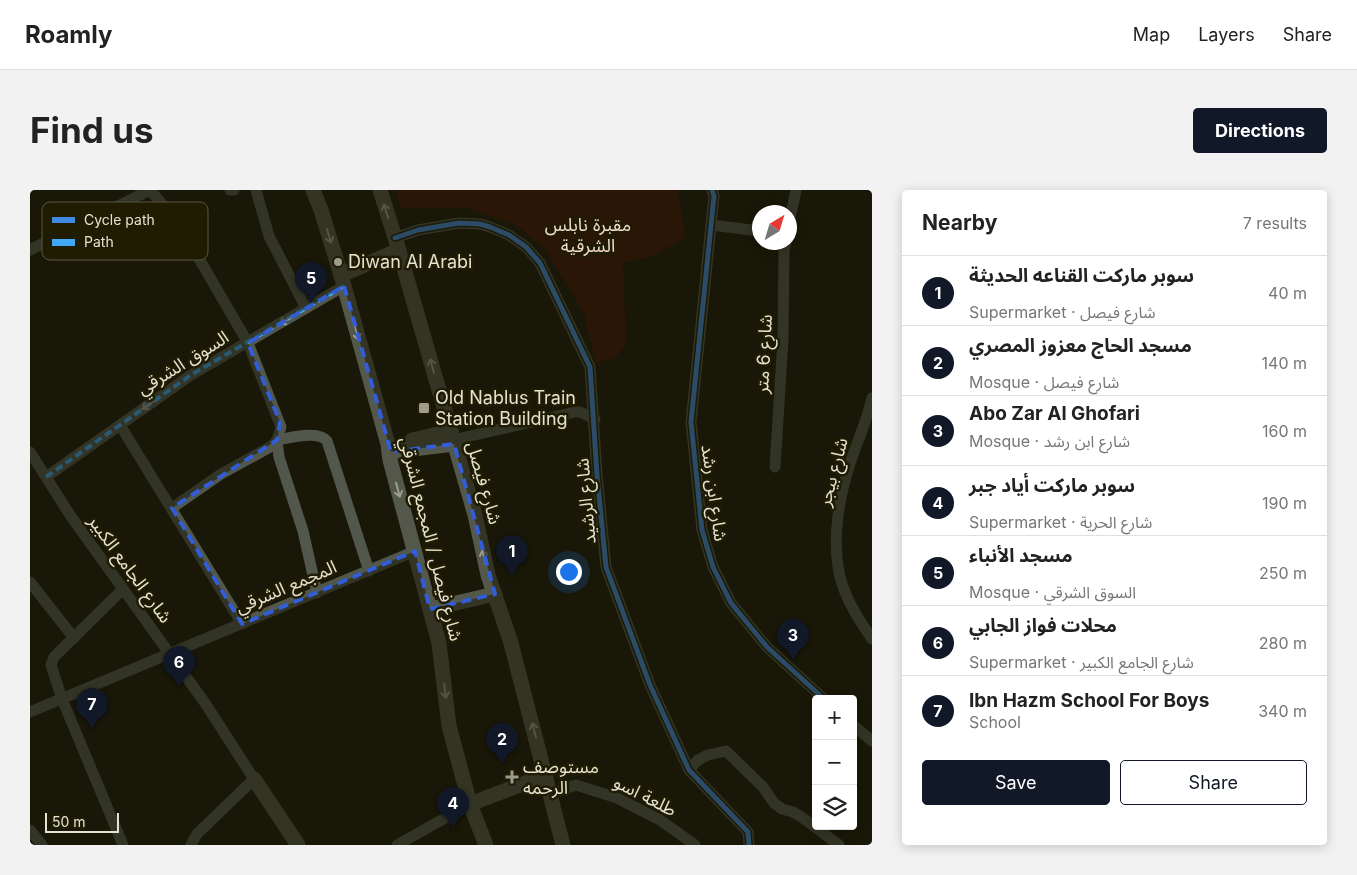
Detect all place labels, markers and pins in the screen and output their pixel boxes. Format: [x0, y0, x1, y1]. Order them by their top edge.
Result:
place label: Diwan Al Arabi [348, 251, 472, 272]
marker: Diwan Al Arabi [332, 256, 344, 268]
pin: 5 [295, 262, 327, 303]
place label: Old Nablus Train Station Building [435, 387, 576, 429]
marker: Old Nablus Train Station Building [417, 401, 431, 415]
pin: 1 [496, 535, 528, 576]
pin: 3 [777, 619, 809, 660]
pin: 6 [163, 646, 195, 687]
pin: 7 [76, 688, 108, 729]
pin: 2 [486, 723, 518, 764]
place label: مستوصف الرحمه [523, 756, 599, 799]
marker: مستوصف الرحمه [505, 770, 519, 784]
pin: 4 [437, 787, 469, 828]

